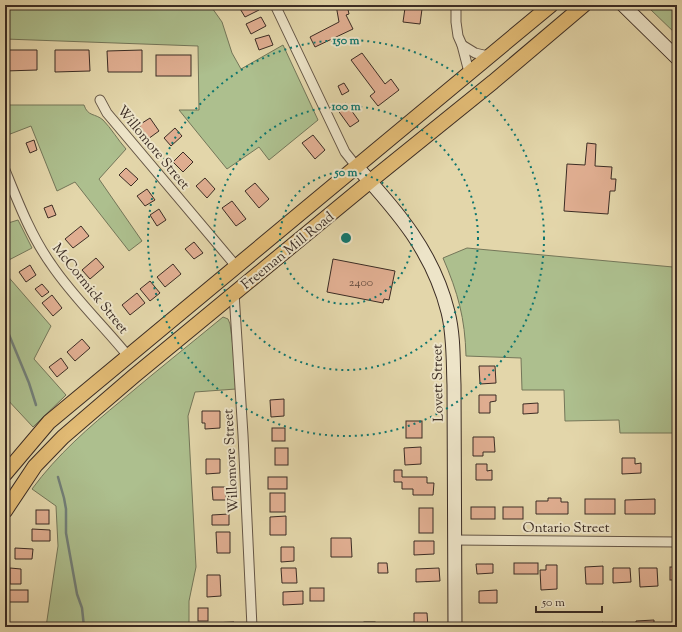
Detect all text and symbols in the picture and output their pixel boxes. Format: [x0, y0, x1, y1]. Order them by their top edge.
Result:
text: 150 m [331, 32, 360, 50]
text: 100 m [330, 98, 361, 116]
street label: Willomore Street [111, 102, 194, 195]
text: 50 m [334, 164, 358, 182]
street label: Freeman Mill Road [238, 208, 339, 295]
centre of rings [339, 231, 353, 245]
street label: McCormick Street [47, 240, 132, 339]
house number: 2400 [349, 274, 373, 292]
street label: Lovett Street [428, 344, 450, 422]
street label: Willomore Street [219, 408, 245, 513]
street label: Ontario Street [522, 519, 610, 539]
scale bar [536, 588, 602, 614]
text: 50 m [541, 594, 565, 612]

